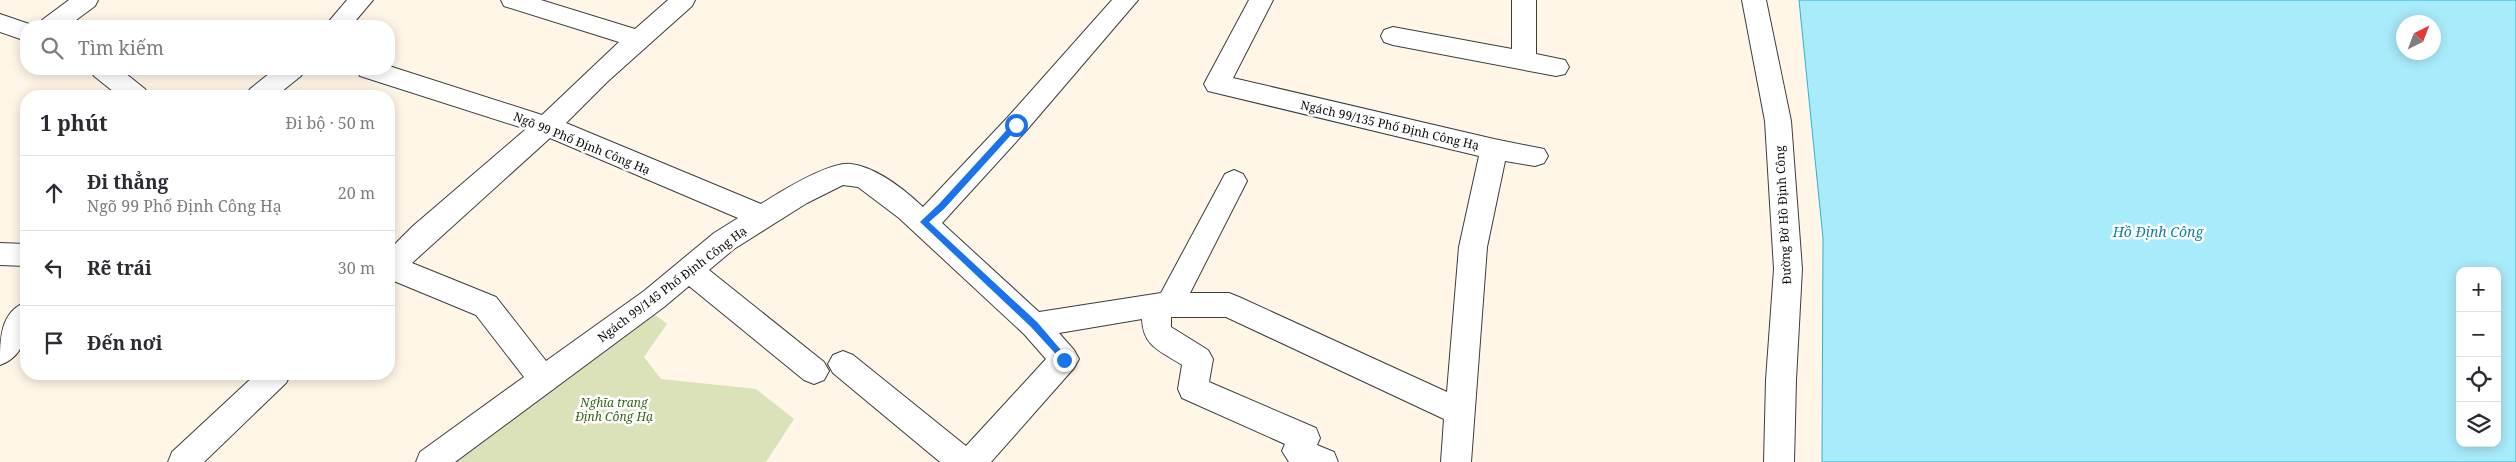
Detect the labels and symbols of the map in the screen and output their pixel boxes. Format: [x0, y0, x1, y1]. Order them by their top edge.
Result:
north arrow [2396, 15, 2441, 60]
street label: Ngách 99/135 Phố Định Công Hạ [1299, 96, 1481, 154]
street label: Ngõ 99 Phố Định Công Hạ [511, 108, 653, 178]
route start [1005, 114, 1028, 137]
street label: Đường Bờ Hồ Định Công [1771, 145, 1795, 285]
street label: Ngách 99/145 Phố Định Công Hạ [594, 222, 750, 346]
water label: Hồ Định Công [2112, 222, 2204, 241]
route end [1053, 349, 1076, 372]
park label: Nghĩa trang Định Công Hạ [574, 394, 653, 425]

